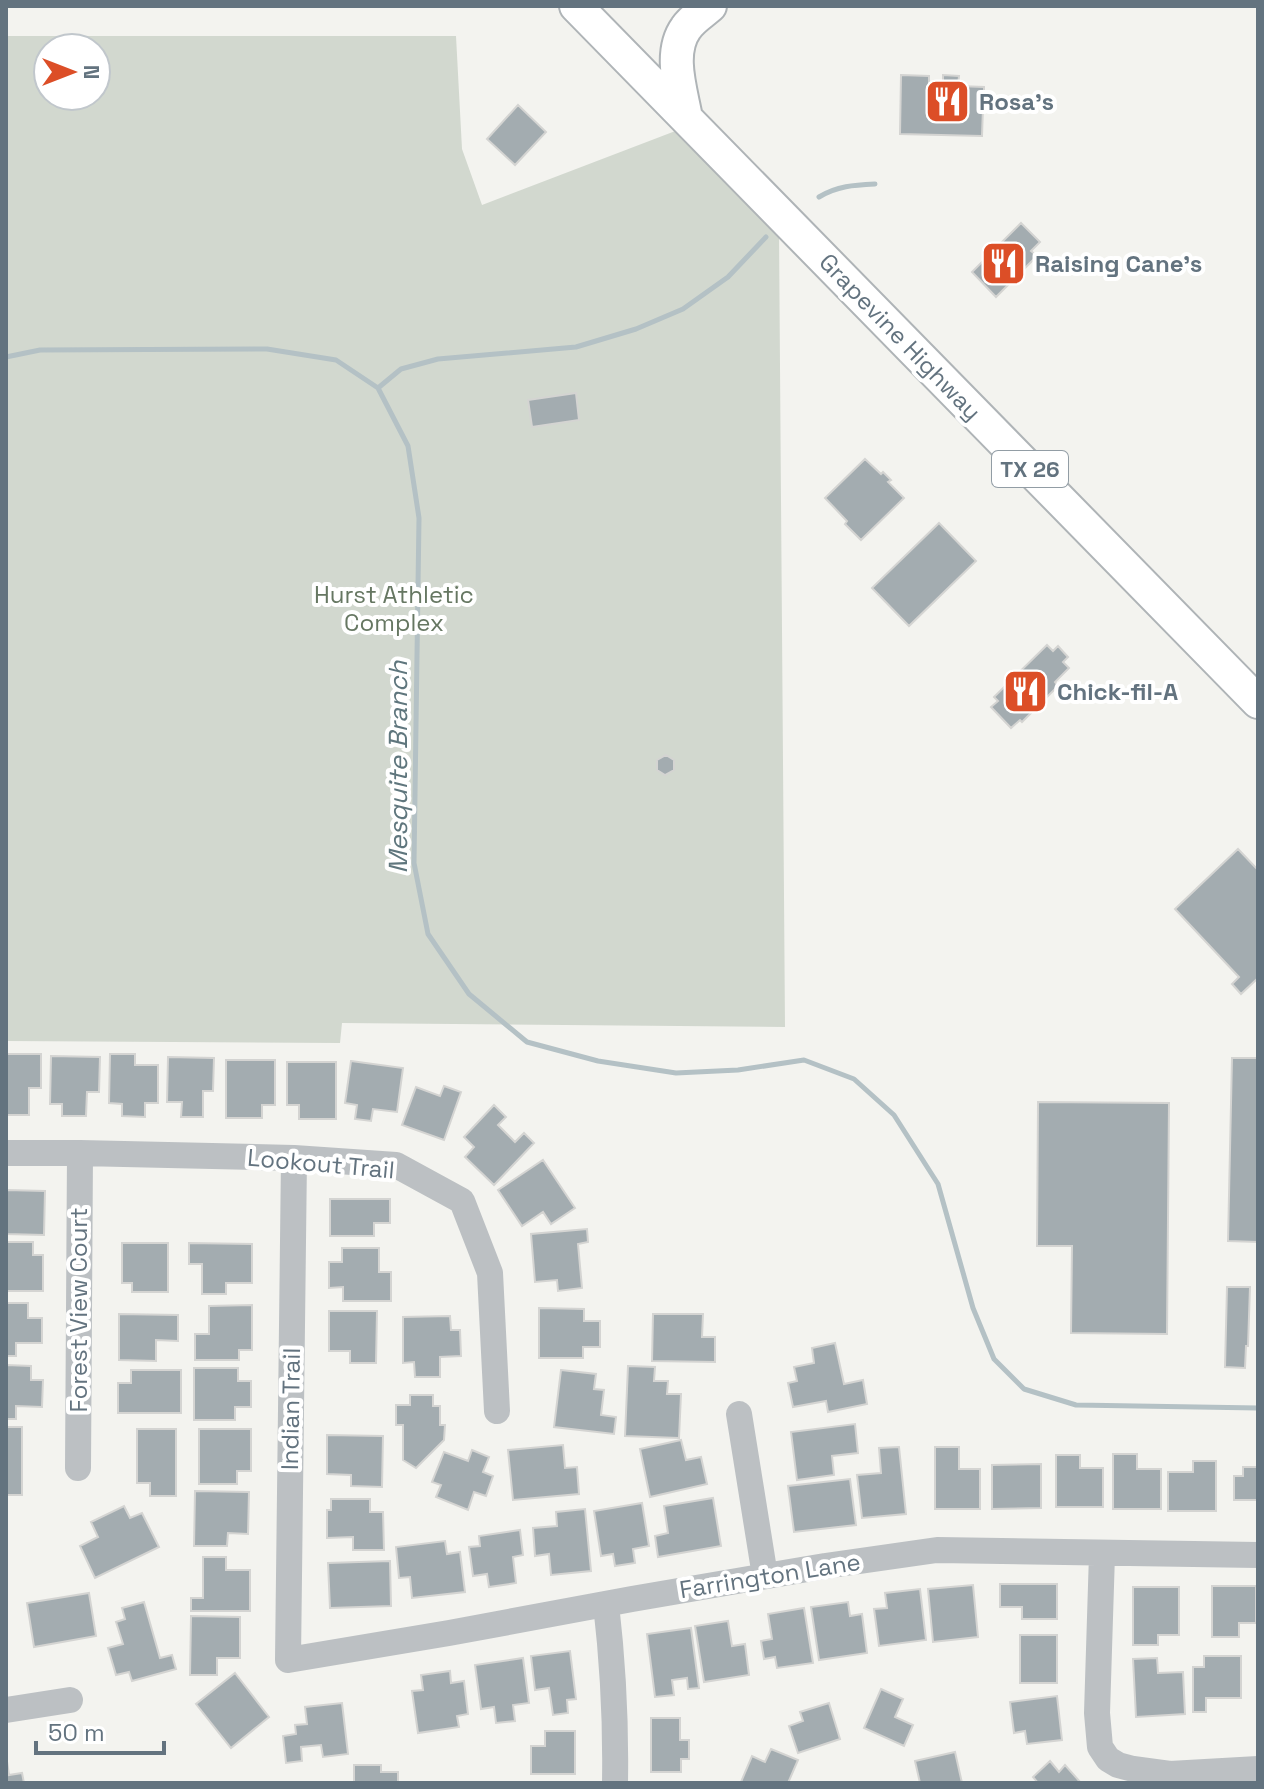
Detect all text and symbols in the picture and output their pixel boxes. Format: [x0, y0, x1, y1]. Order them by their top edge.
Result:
north arrow [32, 32, 112, 112]
text: N [78, 65, 106, 79]
restaurant icon: Rosa’s [924, 78, 972, 126]
place label: Rosa’s [979, 86, 1054, 117]
restaurant icon: Raising Cane's [980, 240, 1028, 288]
street label: Grapevine Highway [813, 247, 988, 427]
place label: Raising Cane's [1035, 248, 1202, 279]
road number: TX 26 [992, 451, 1068, 487]
park label: Hurst Athletic Complex [314, 579, 474, 638]
water label: Mesquite Branch [381, 659, 415, 874]
restaurant icon: Chick-fil-A [1002, 668, 1050, 716]
place label: Chick-fil-A [1057, 676, 1178, 707]
street label: Lookout Trail [246, 1142, 396, 1185]
street label: Forest View Court [63, 1208, 94, 1412]
street label: Indian Trail [274, 1347, 307, 1470]
street label: Farrington Lane [677, 1546, 863, 1605]
scale bar [36, 1705, 164, 1755]
text: 50 m [48, 1717, 105, 1748]

